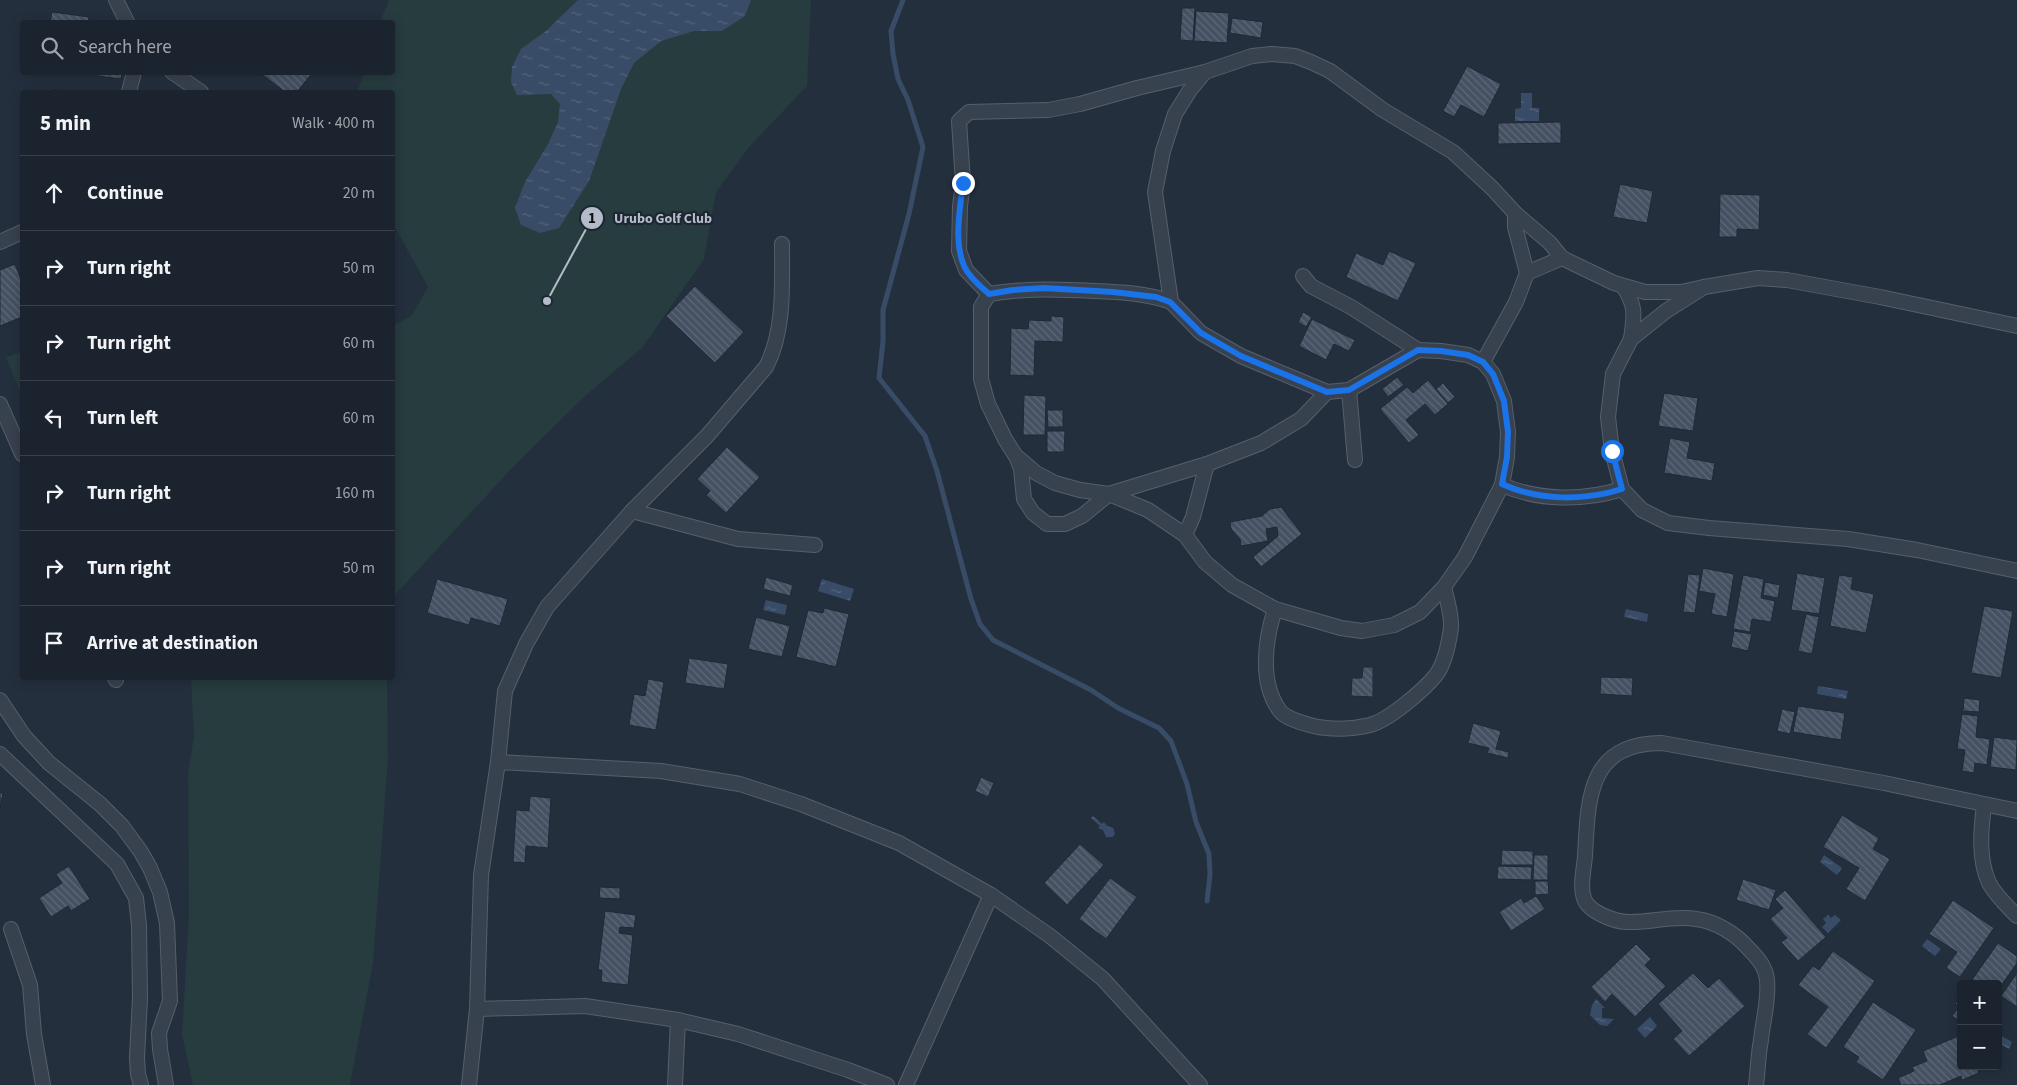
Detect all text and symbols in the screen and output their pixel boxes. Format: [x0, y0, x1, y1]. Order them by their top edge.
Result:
search box [20, 20, 395, 75]
icon: search [38, 34, 66, 62]
text: Search here [78, 34, 172, 61]
text: 5 min [40, 108, 91, 138]
text: Walk · 400 m [292, 112, 375, 134]
route end [952, 172, 975, 195]
icon: ahead [40, 179, 68, 207]
text: Continue [87, 180, 164, 207]
text: 20 m [343, 182, 375, 204]
callout: Urubo Golf Club [579, 204, 722, 233]
text: 1 [588, 208, 596, 229]
text: Urubo Golf Club [614, 209, 712, 229]
icon: right [40, 254, 68, 282]
text: Turn right [87, 255, 171, 282]
text: 50 m [343, 257, 375, 279]
icon: right [40, 329, 68, 357]
text: Turn right [87, 330, 171, 357]
text: 60 m [343, 332, 375, 354]
icon: left [40, 404, 68, 432]
text: Turn left [87, 405, 158, 432]
text: 60 m [343, 407, 375, 429]
route start [1601, 440, 1624, 463]
icon: right [40, 479, 68, 507]
text: Turn right [87, 480, 171, 507]
text: 160 m [335, 482, 375, 504]
icon: right [40, 554, 68, 582]
text: Turn right [87, 555, 171, 582]
text: 50 m [343, 557, 375, 579]
icon: arrive [40, 629, 68, 657]
text: Arrive at destination [87, 630, 258, 657]
map controls [1957, 980, 2002, 1070]
button: + [1957, 980, 2002, 1025]
button: − [1957, 1025, 2002, 1070]

